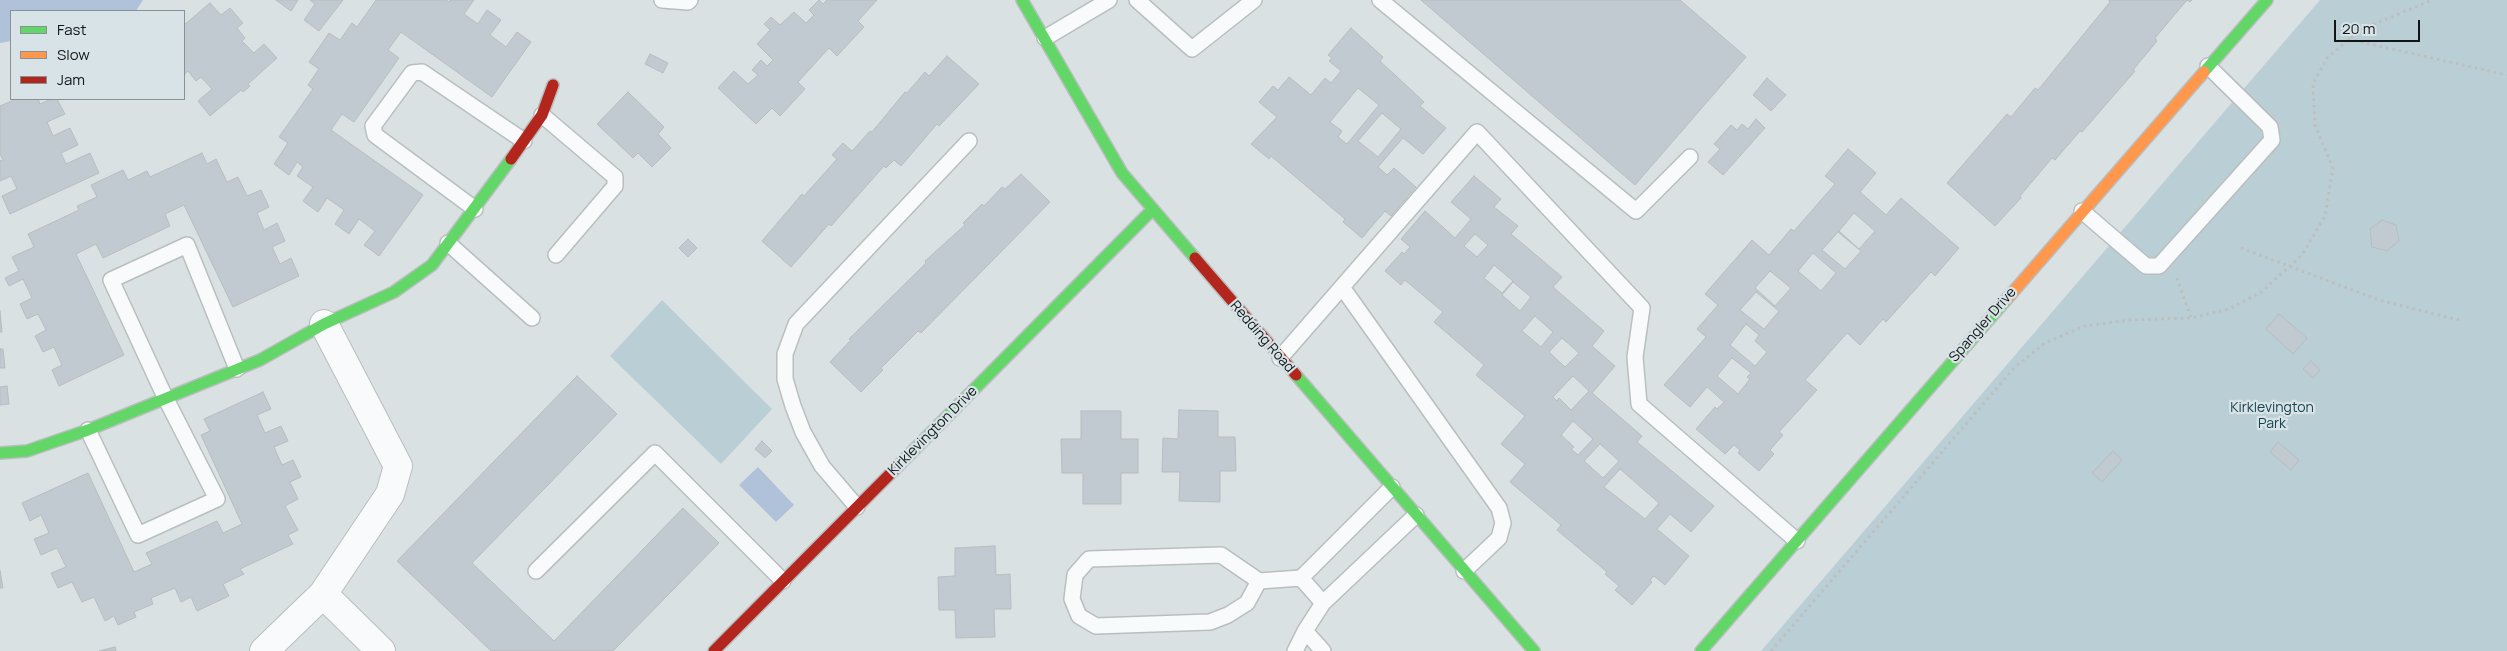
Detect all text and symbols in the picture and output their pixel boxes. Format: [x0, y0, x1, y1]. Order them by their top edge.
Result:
legend [10, 10, 185, 100]
scale bar [2337, 10, 2423, 42]
text: 20 m [2342, 18, 2375, 39]
text: Fast [57, 19, 86, 40]
text: Slow [57, 44, 90, 65]
text: Jam [57, 69, 85, 90]
street label: Spangler Drive [1946, 284, 2020, 366]
street label: Redding Road [1226, 298, 1298, 376]
street label: Kirklevington Drive [885, 383, 981, 479]
park label: Kirklevington Park [2230, 400, 2314, 432]

